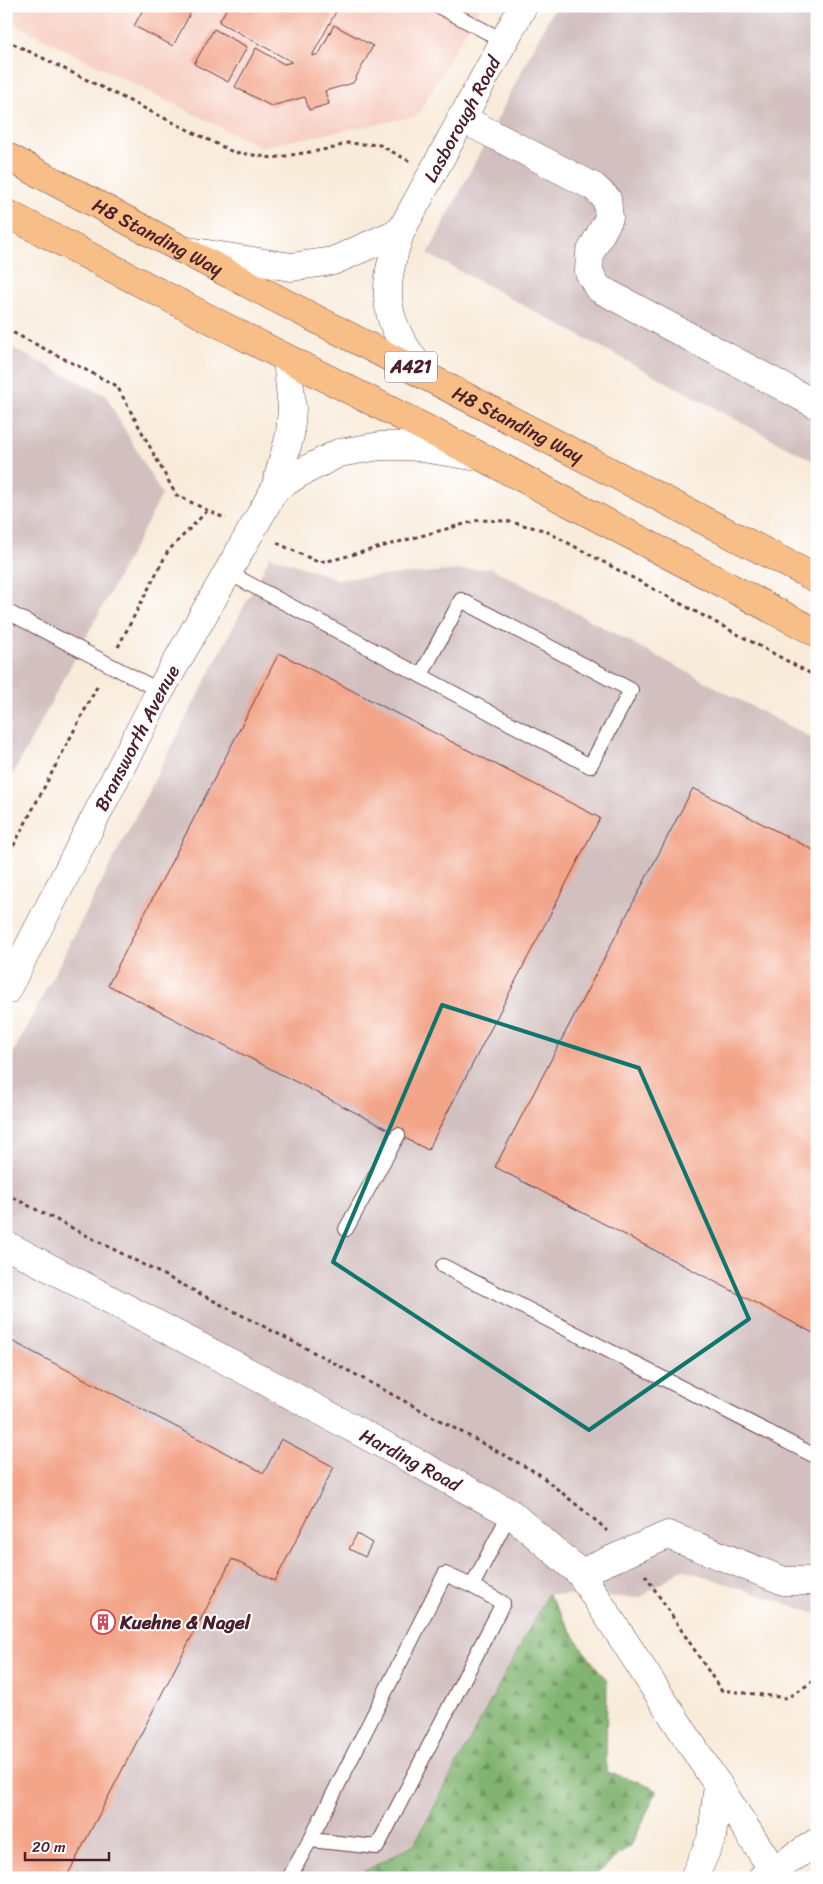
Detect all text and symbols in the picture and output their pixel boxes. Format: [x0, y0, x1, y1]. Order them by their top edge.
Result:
street label: Lasborough Road [414, 48, 511, 188]
street label: H8 Standing Way [86, 189, 229, 285]
road number: A421 [385, 352, 437, 382]
street label: H8 Standing Way [446, 377, 590, 472]
street label: Bransworth Avenue [85, 658, 189, 817]
street label: Harding Road [354, 1419, 468, 1501]
place label: Kuehne & Nagel [119, 1606, 252, 1639]
building icon: Kuehne & Nagel [90, 1609, 116, 1635]
scale bar [25, 1829, 109, 1861]
text: 20 m [32, 1834, 66, 1860]

